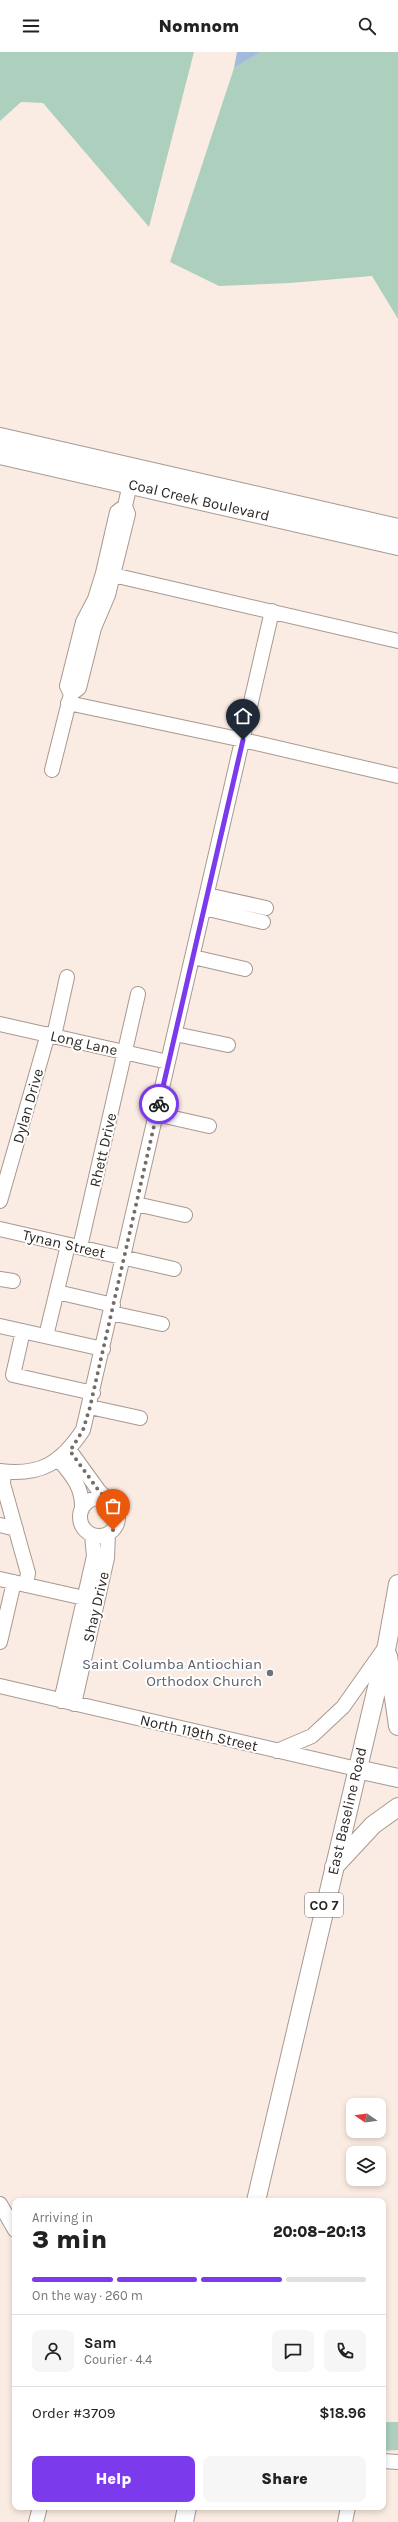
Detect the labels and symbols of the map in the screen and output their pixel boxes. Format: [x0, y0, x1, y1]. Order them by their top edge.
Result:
street label: Coal Creek Boulevard [127, 475, 271, 525]
pin [226, 699, 260, 740]
street label: Long Lane [49, 1027, 119, 1059]
street label: Dylan Drive [9, 1067, 47, 1145]
courier [139, 1084, 179, 1124]
street label: Rhett Drive [86, 1111, 120, 1189]
street label: Tynan Street [21, 1226, 108, 1262]
pin [96, 1489, 130, 1530]
street label: Shay Drive [79, 1570, 113, 1644]
place label: Saint Columba Antiochian Orthodox Church [82, 1655, 262, 1690]
marker: Saint Columba Antiochian Orthodox Church [265, 1668, 275, 1678]
street label: North 119th Street [138, 1711, 260, 1755]
street label: East Baseline Road [324, 1745, 370, 1877]
road number: CO 7 [305, 1893, 343, 1917]
north arrow [346, 2098, 386, 2138]

